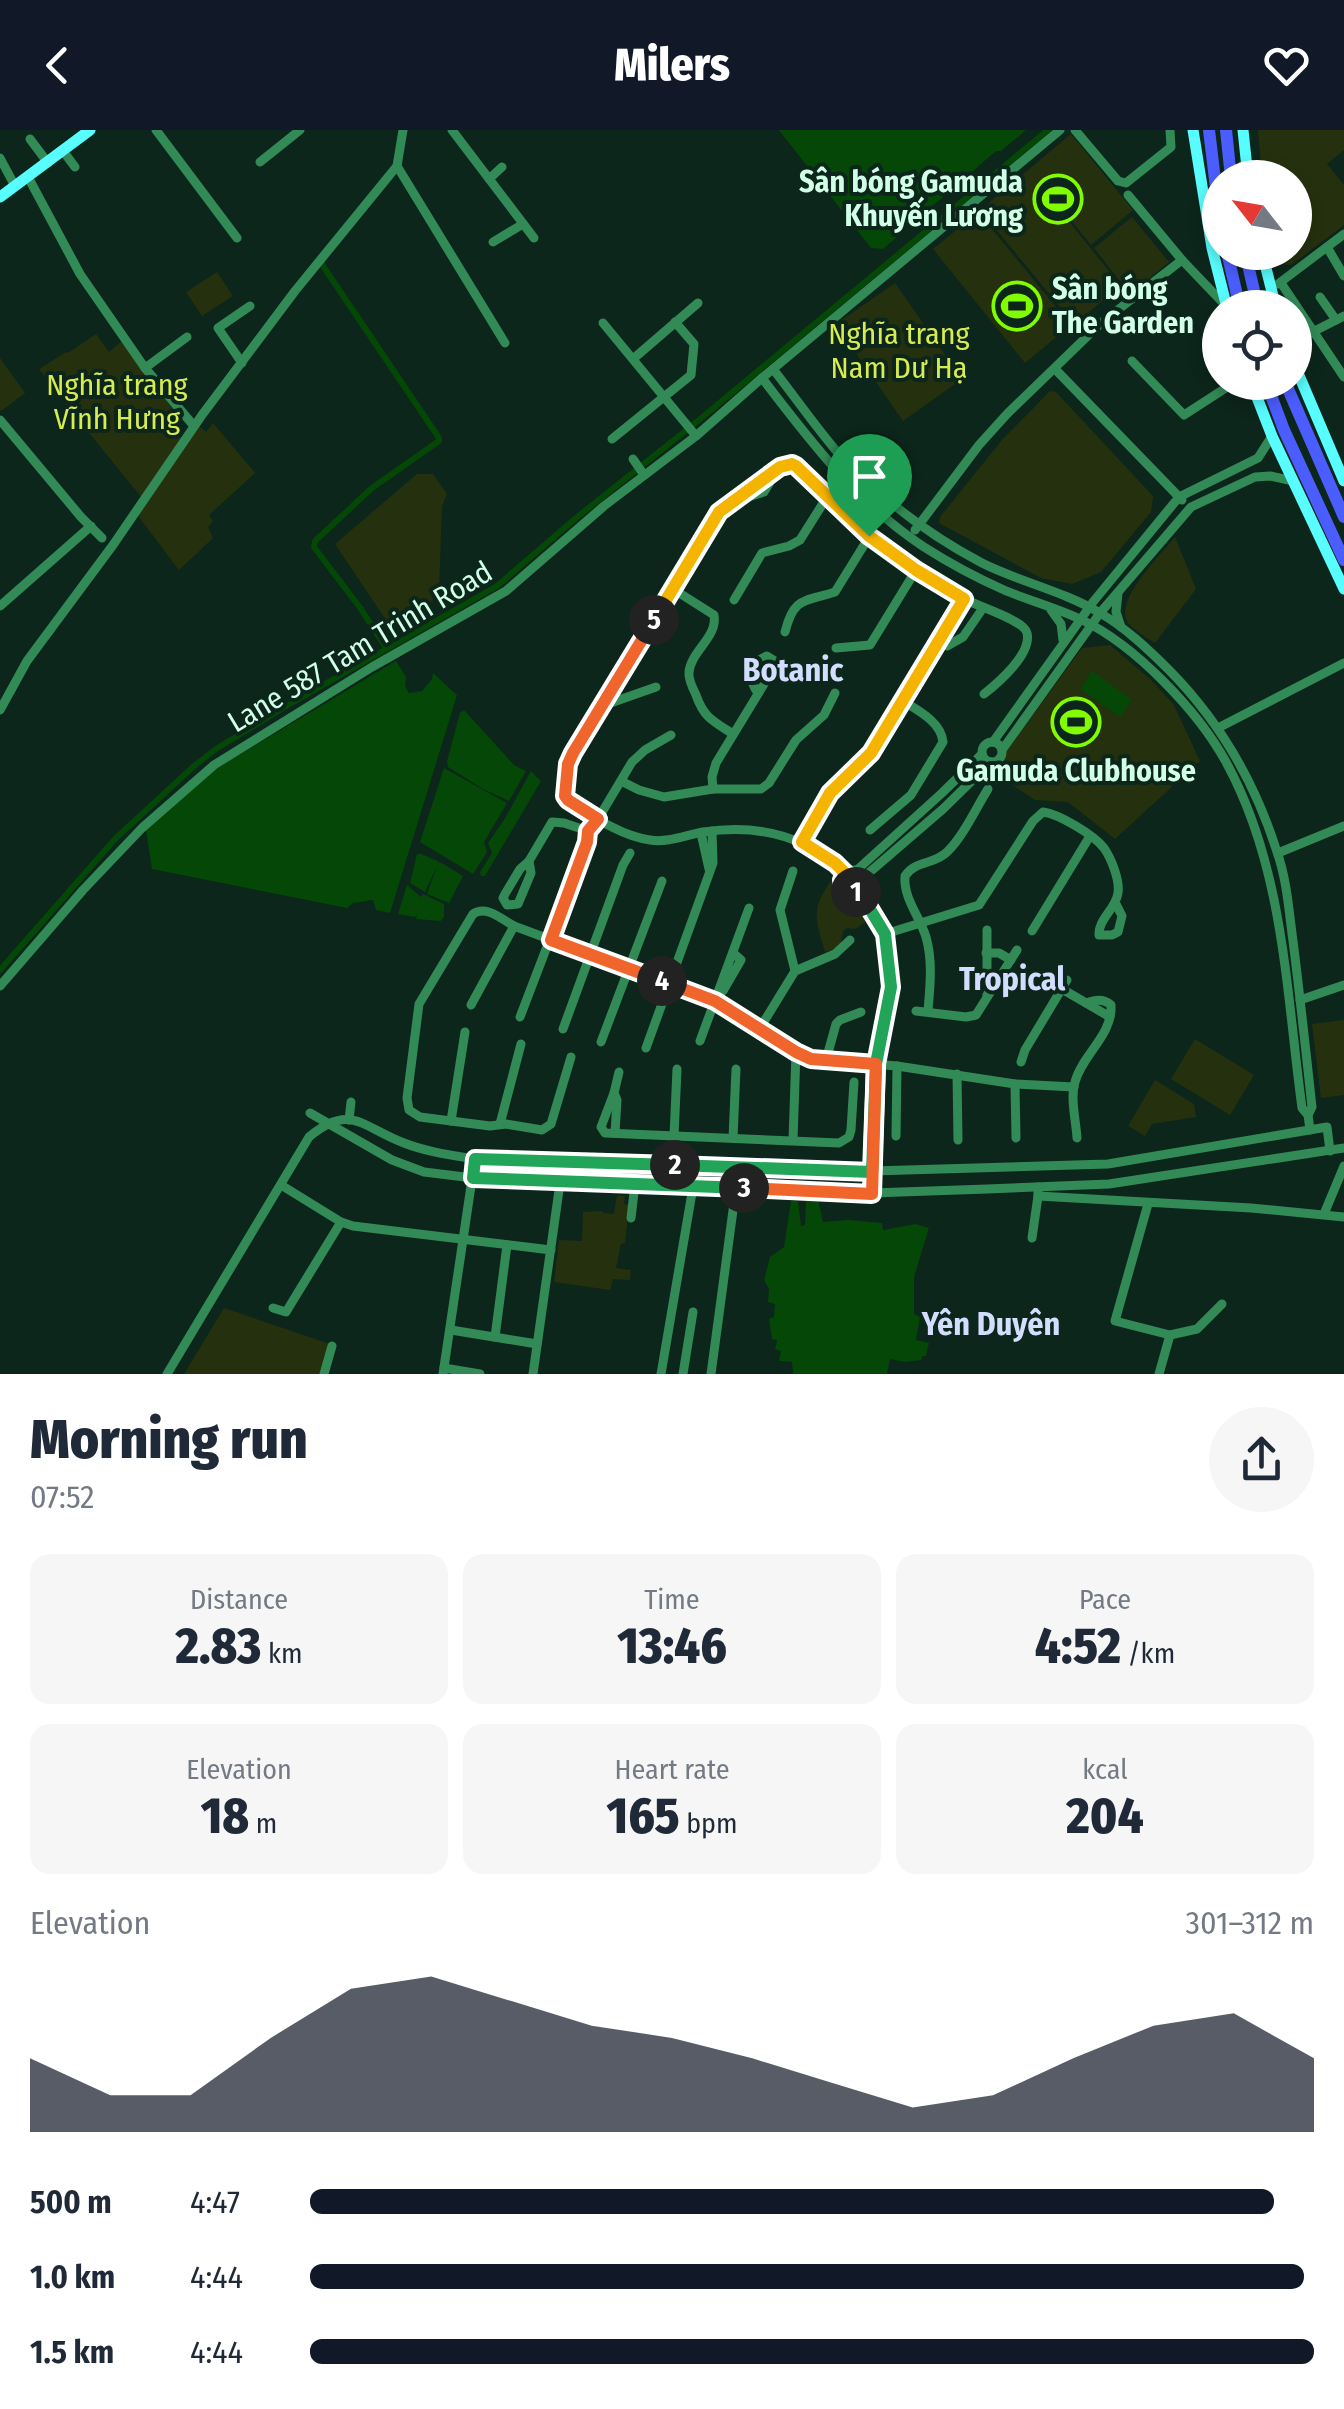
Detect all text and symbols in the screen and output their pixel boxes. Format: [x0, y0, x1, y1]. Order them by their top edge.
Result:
icon: back [30, 38, 85, 93]
text: Milers [614, 38, 730, 92]
icon: heart [1259, 38, 1314, 93]
north arrow [1202, 160, 1312, 270]
map controls [1202, 160, 1312, 400]
place label: Sân bóng Gamuda Khuyến Lương [799, 164, 1023, 234]
sports icon: Sân bóng Gamuda Khuyến Lương [1032, 173, 1084, 225]
place label: Sân bóng The Garden [1052, 271, 1194, 341]
sports icon: Sân bóng The Garden [991, 280, 1043, 332]
button: locate [1202, 290, 1312, 400]
park label: Nghĩa trang Nam Dư Hạ [828, 316, 971, 386]
park label: Nghĩa trang Vĩnh Hưng [46, 367, 189, 437]
pin [827, 434, 912, 537]
icon: arrive [842, 449, 897, 504]
street label: Lane 587 Tam Trinh Road [221, 554, 499, 740]
pin: 5 [629, 595, 679, 645]
text: 5 [647, 603, 661, 636]
district label: Botanic [743, 651, 843, 689]
sports icon: Gamuda Clubhouse [1050, 696, 1102, 748]
place label: Gamuda Clubhouse [956, 753, 1196, 789]
pin: 1 [831, 867, 881, 917]
text: 1 [850, 875, 862, 908]
pin: 4 [637, 956, 687, 1006]
district label: Tropical [959, 960, 1065, 998]
text: 4 [655, 964, 669, 997]
pin: 2 [650, 1140, 700, 1190]
text: 2 [669, 1148, 681, 1181]
pin: 3 [719, 1163, 769, 1213]
text: 3 [737, 1171, 751, 1204]
district label: Yên Duyên [921, 1305, 1060, 1343]
text: Morning run [30, 1407, 308, 1473]
button: share [1209, 1407, 1314, 1512]
text: 07:52 [30, 1478, 94, 1516]
text: Distance [190, 1583, 288, 1616]
text: Time [644, 1583, 700, 1616]
text: Pace [1079, 1583, 1131, 1616]
text: 2.83 [175, 1616, 261, 1676]
text: 13:46 [617, 1616, 727, 1676]
text: 4:52 [1035, 1616, 1121, 1676]
text: km [261, 1637, 303, 1670]
text: /km [1121, 1637, 1175, 1670]
text: Elevation [186, 1753, 292, 1786]
text: Heart rate [615, 1753, 729, 1786]
text: kcal [1082, 1753, 1128, 1786]
text: 18 [201, 1786, 249, 1846]
text: 165 [607, 1786, 680, 1846]
text: 204 [1066, 1786, 1144, 1846]
text: m [249, 1807, 277, 1840]
text: bpm [680, 1807, 737, 1840]
text: Elevation [30, 1904, 150, 1942]
text: 301–312 m [1186, 1904, 1314, 1942]
text: 500 m [30, 2183, 112, 2221]
text: 4:47 [190, 2183, 240, 2221]
text: 1.0 km [30, 2258, 115, 2296]
text: 4:44 [190, 2258, 243, 2296]
text: 1.5 km [30, 2333, 114, 2371]
text: 4:44 [190, 2333, 243, 2371]

